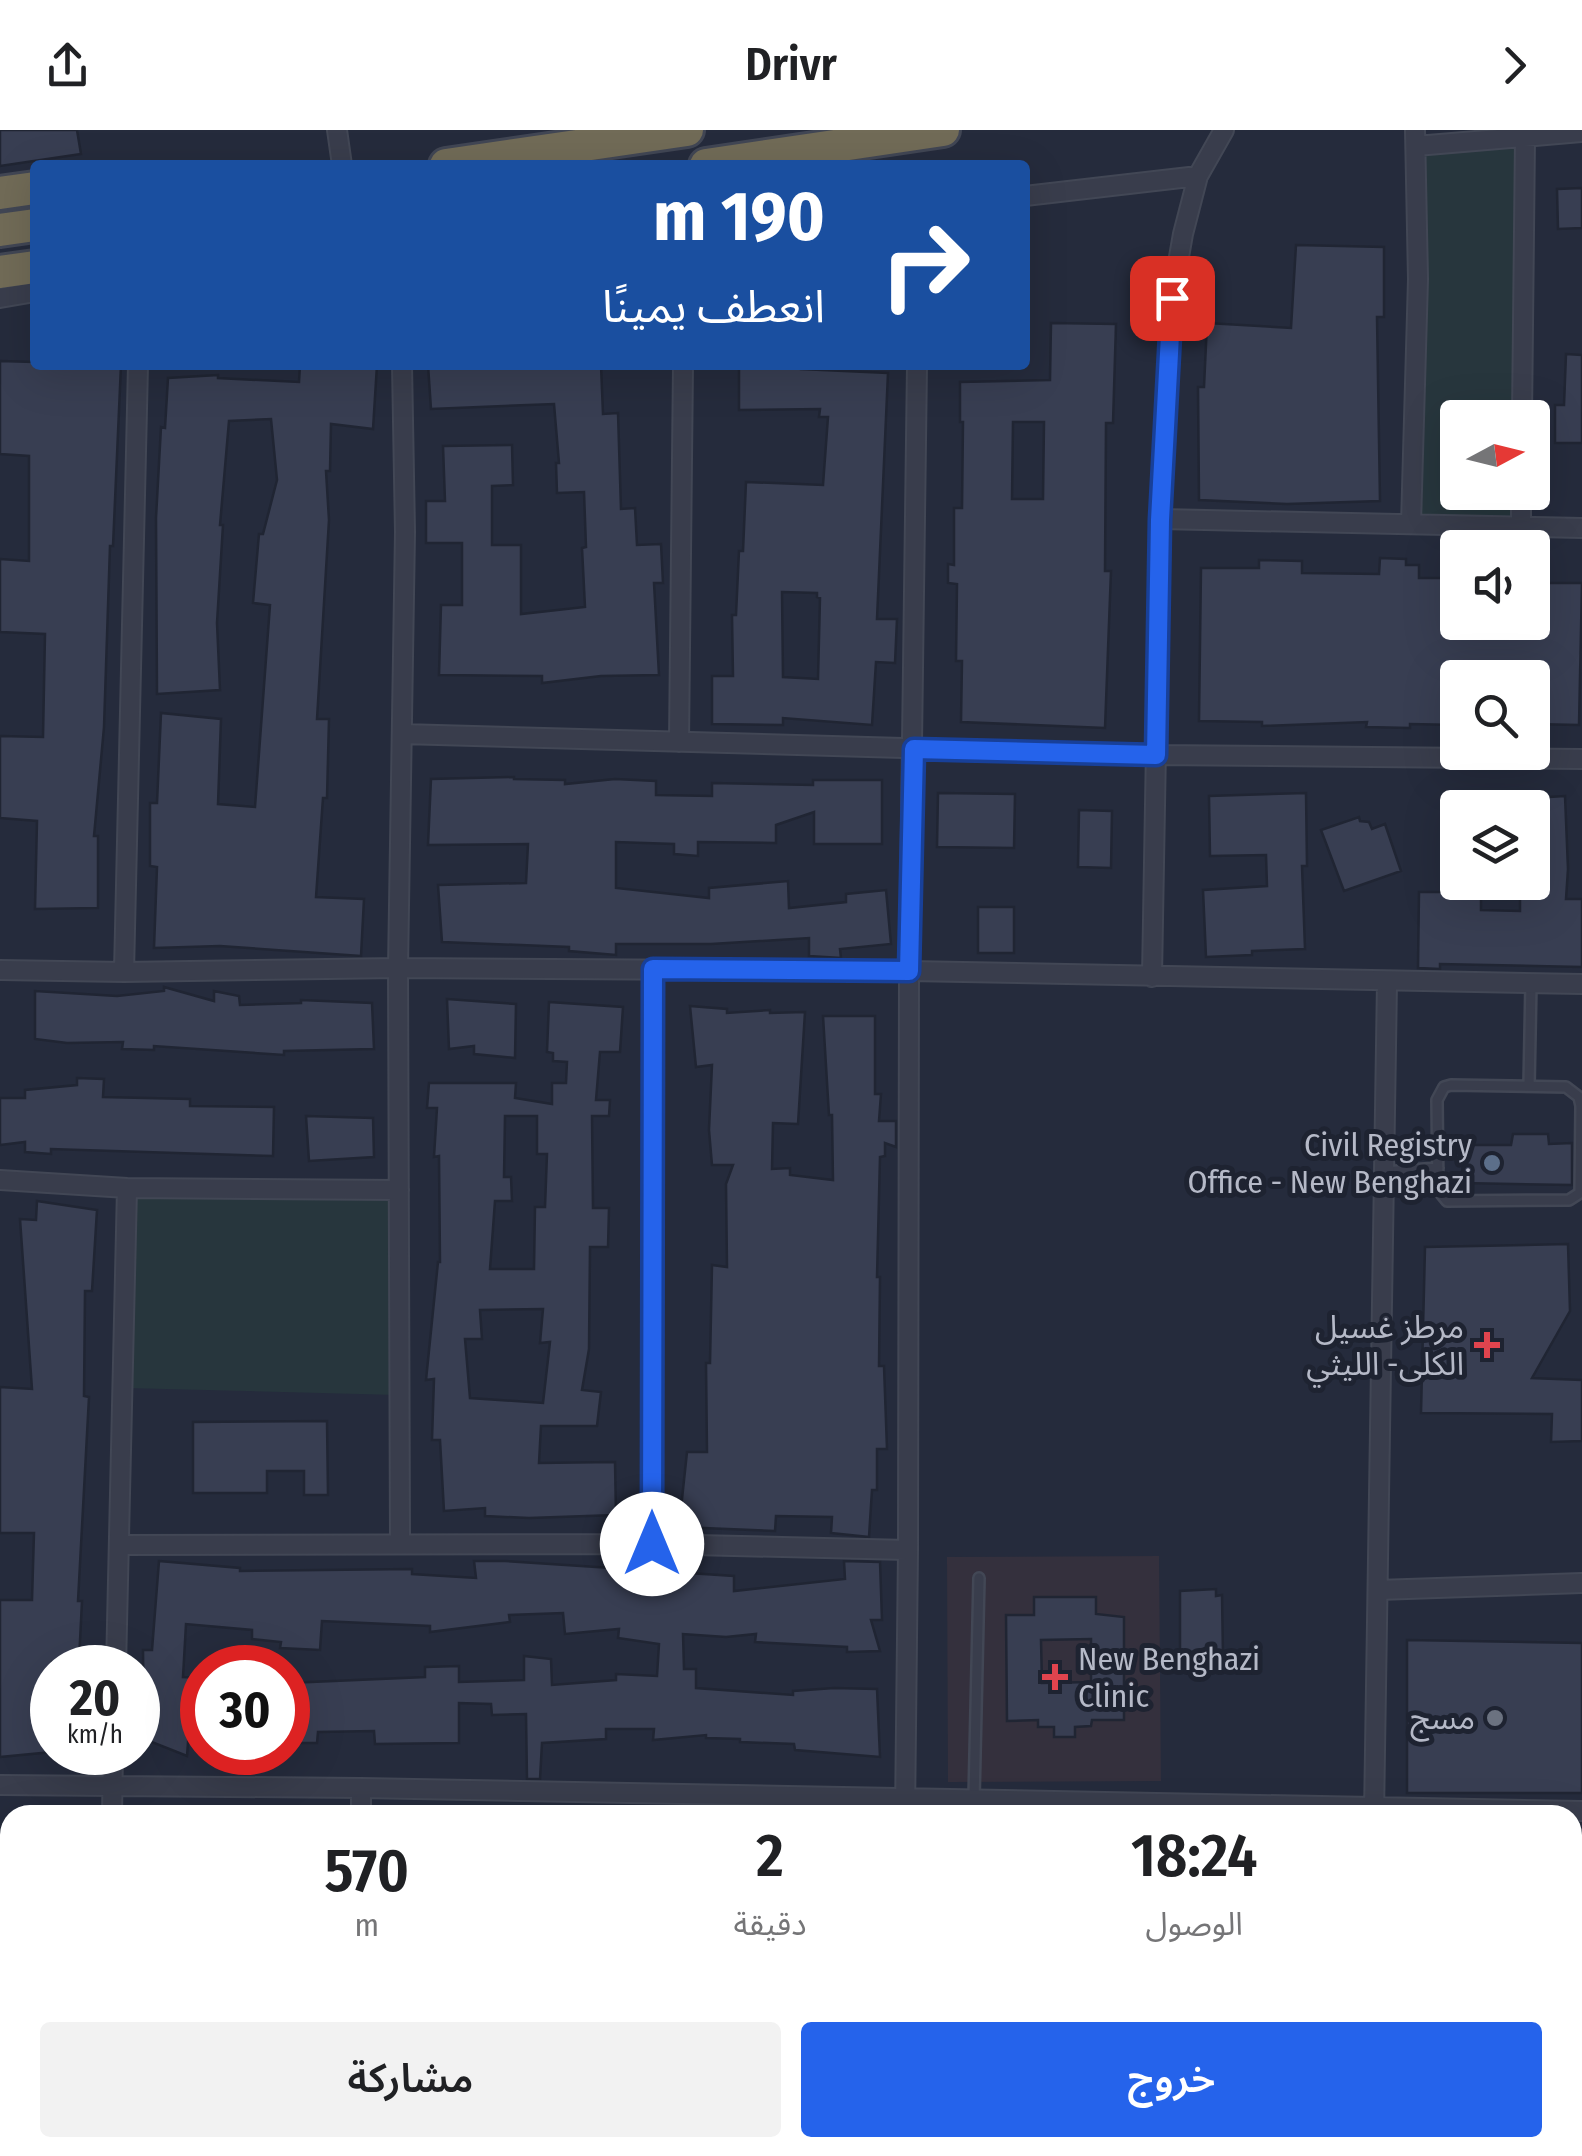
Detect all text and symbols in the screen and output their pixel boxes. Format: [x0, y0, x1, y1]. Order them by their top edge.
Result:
icon: share [40, 38, 95, 93]
text: Drivr [745, 38, 837, 92]
icon: forward [1487, 38, 1542, 93]
text: 190 m [653, 175, 825, 259]
icon: right [860, 200, 990, 330]
pin [1130, 256, 1215, 341]
icon: arrive [1145, 271, 1200, 326]
text: انعطف يمينًا [602, 280, 825, 334]
north arrow [1440, 400, 1550, 510]
map controls [1440, 400, 1550, 900]
button: sound [1440, 530, 1550, 640]
button: search [1440, 660, 1550, 770]
button: layers [1440, 790, 1550, 900]
place label: Civil Registry Office - New Benghazi [1187, 1126, 1473, 1201]
marker: Civil Registry Office - New Benghazi [1481, 1152, 1503, 1174]
place label: مرطز غسيل الكلى- الليثي [1306, 1308, 1464, 1388]
marker: مرطز غسيل الكلى- الليثي [1474, 1332, 1500, 1358]
position arrow [600, 1492, 704, 1596]
place label: New Benghazi Clinic [1078, 1640, 1260, 1715]
speed limit sign: 30 [180, 1645, 310, 1775]
marker: New Benghazi Clinic [1042, 1664, 1068, 1690]
text: 20 [70, 1668, 120, 1728]
place label: مسج [1410, 1699, 1475, 1742]
marker: مسج [1484, 1707, 1506, 1729]
text: km/h [67, 1720, 123, 1750]
text: 2 [756, 1820, 784, 1892]
text: 18:24 [1131, 1820, 1258, 1892]
text: 570 [324, 1835, 409, 1907]
text: دقيقة [734, 1905, 806, 1943]
text: الوصول [1146, 1905, 1243, 1943]
text: m [354, 1906, 379, 1944]
button: مشاركة [40, 2022, 781, 2137]
button: خروج [801, 2022, 1542, 2137]

